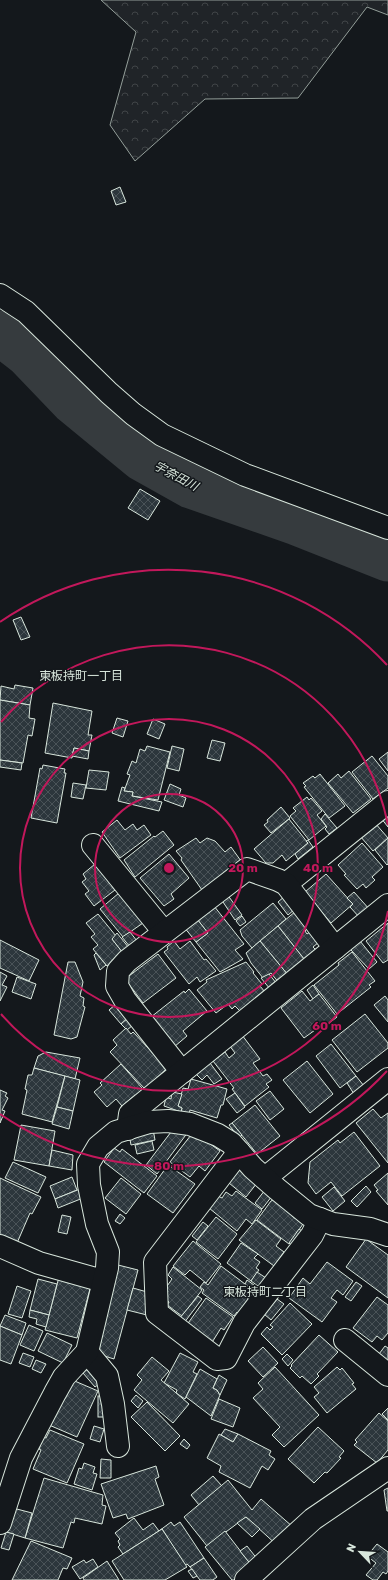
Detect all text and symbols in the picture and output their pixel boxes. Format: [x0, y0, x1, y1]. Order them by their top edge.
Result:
water label: 宇奈田川 [152, 459, 202, 494]
district label: 東板持町一丁目 [39, 669, 123, 683]
centre of rings [162, 861, 176, 875]
text: 20 m [228, 861, 258, 875]
text: 40 m [303, 861, 333, 875]
text: 60 m [312, 1019, 342, 1033]
text: 80 m [154, 1159, 184, 1173]
district label: 東板持町二丁目 [223, 1285, 307, 1299]
north arrow [340, 1532, 380, 1572]
text: N [344, 1542, 359, 1554]

